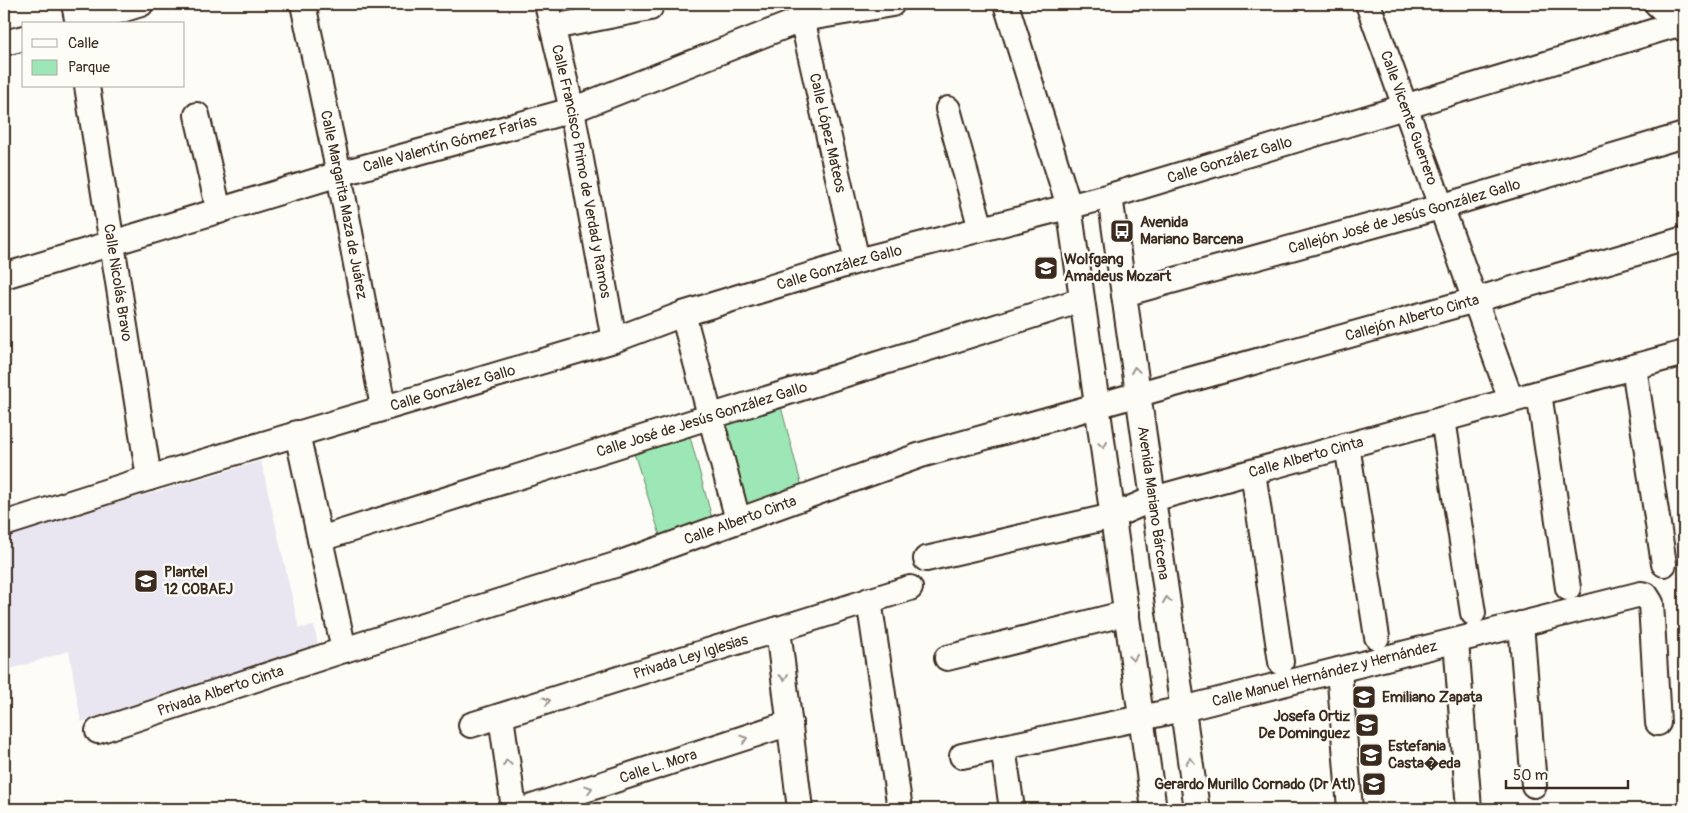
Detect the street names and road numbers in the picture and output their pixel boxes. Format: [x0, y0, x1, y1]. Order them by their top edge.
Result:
street label: Calle Francisco Primo de Verdad y Ramos [547, 43, 616, 300]
street label: Calle Vicente Guerrero [1376, 48, 1442, 188]
street label: Calle López Mateos [805, 71, 851, 195]
street label: Calle Margarita Maza de Juárez [316, 109, 372, 301]
street label: Calle Valentín Gómez Farías [361, 111, 539, 177]
street label: Calle González Gallo [1165, 132, 1294, 188]
street label: Callejón José de Jesús González Gallo [1286, 174, 1523, 258]
street label: Calle Nicolás Bravo [99, 222, 137, 343]
street label: Calle González Gallo [774, 240, 904, 294]
street label: Callejón Alberto Cinta [1343, 290, 1481, 345]
street label: Calle González Gallo [388, 360, 518, 415]
street label: Calle José de Jesús González Gallo [594, 377, 809, 461]
street label: Avenida Mariano Bárcena [1133, 425, 1174, 581]
street label: Calle Alberto Cinta [1247, 432, 1365, 482]
street label: Calle Alberto Cinta [681, 491, 799, 549]
street label: Privada Ley Iglesias [631, 630, 751, 683]
street label: Calle Manuel Hernández y Hernández [1210, 636, 1439, 711]
street label: Privada Alberto Cinta [155, 661, 286, 720]
street label: Calle L. Mora [617, 744, 699, 787]

